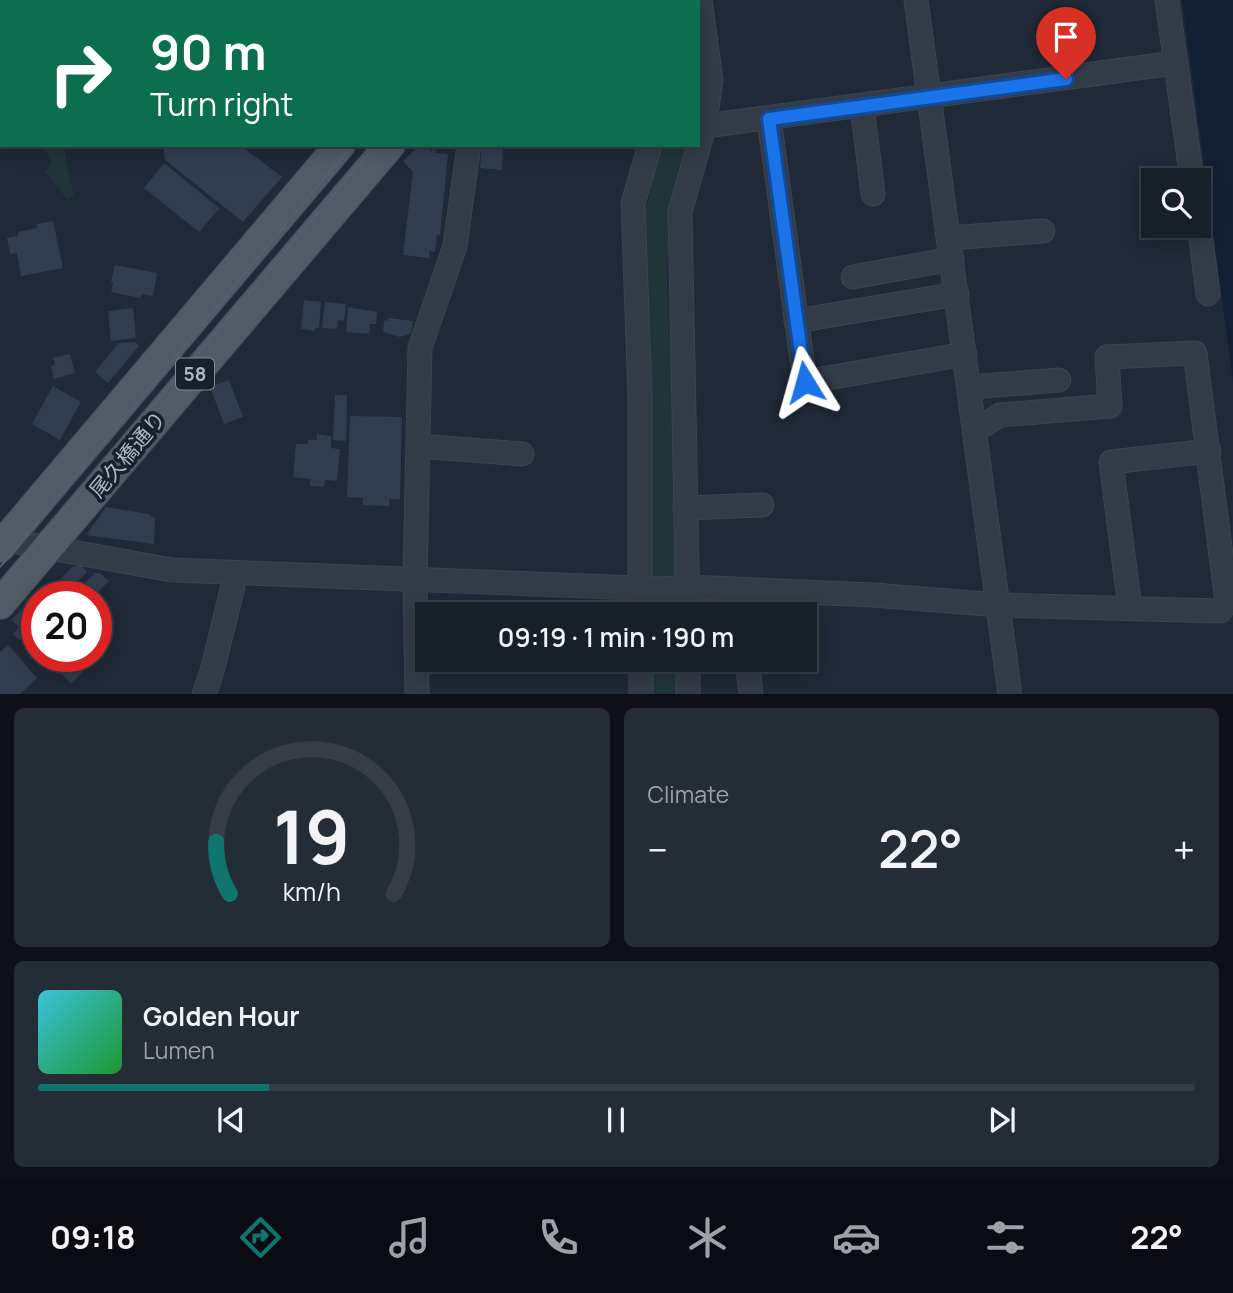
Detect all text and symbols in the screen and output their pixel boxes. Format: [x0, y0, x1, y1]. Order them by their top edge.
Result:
pin [1036, 7, 1096, 79]
text: 90 m [150, 18, 267, 85]
icon: arrive [1047, 18, 1085, 56]
icon: right [35, 28, 126, 119]
text: Turn right [150, 82, 293, 126]
map controls [1141, 168, 1211, 238]
button: search [1141, 168, 1211, 238]
position arrow [768, 345, 842, 419]
road number: 58 [176, 358, 214, 390]
street label: 尾久橋通り [83, 405, 171, 503]
speed limit sign: 20 [21, 581, 112, 672]
text: 09:19 · 1 min · 190 m [498, 619, 734, 655]
text: Climate [648, 778, 729, 810]
text: 19 [273, 786, 350, 886]
text: 22° [878, 813, 963, 884]
text: − [648, 823, 668, 875]
text: + [1173, 823, 1195, 875]
text: km/h [283, 873, 341, 908]
text: Golden Hour [143, 998, 300, 1034]
text: Lumen [143, 1034, 215, 1066]
icon: previous [212, 1101, 250, 1139]
icon: pause [597, 1101, 635, 1139]
icon: next [983, 1101, 1021, 1139]
icon: directions [236, 1213, 285, 1262]
icon: music [385, 1213, 434, 1262]
icon: phone [534, 1213, 583, 1262]
icon: climate [683, 1213, 732, 1262]
icon: car [832, 1213, 881, 1262]
icon: filters [981, 1213, 1030, 1262]
text: 09:18 [50, 1215, 136, 1259]
text: 22° [1130, 1215, 1183, 1259]

